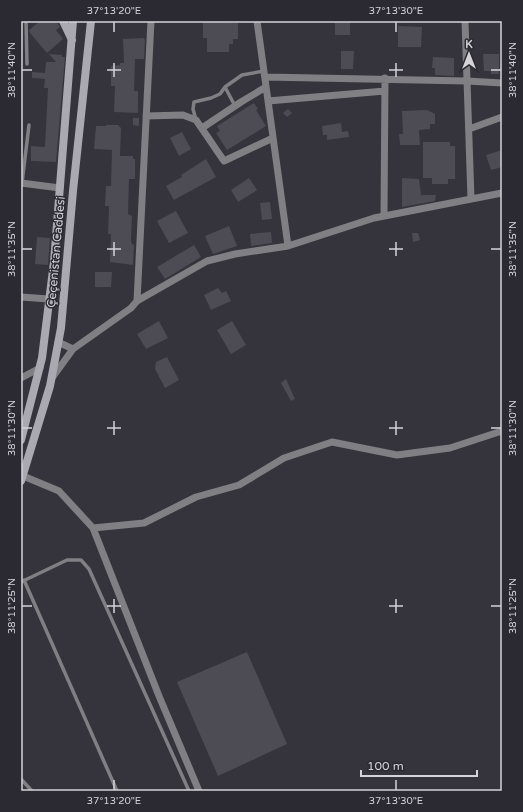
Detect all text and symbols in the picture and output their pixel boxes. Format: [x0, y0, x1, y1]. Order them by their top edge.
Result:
text: 37°13'20"E [87, 5, 141, 17]
text: 37°13'30"E [369, 5, 423, 17]
north arrow [449, 34, 489, 74]
text: K [465, 38, 473, 51]
text: 38°11'40"N [6, 42, 18, 98]
text: 38°11'40"N [507, 42, 519, 98]
street label: Çeçenistan Caddesi [44, 196, 68, 308]
text: 38°11'35"N [6, 221, 18, 277]
text: 38°11'35"N [507, 221, 519, 277]
text: 38°11'30"N [6, 400, 18, 456]
text: 38°11'30"N [507, 400, 519, 456]
text: 38°11'25"N [6, 578, 18, 634]
text: 38°11'25"N [507, 578, 519, 634]
scale bar [361, 752, 477, 778]
text: 100 m [367, 759, 404, 773]
text: 37°13'20"E [87, 795, 141, 807]
text: 37°13'30"E [369, 795, 423, 807]

